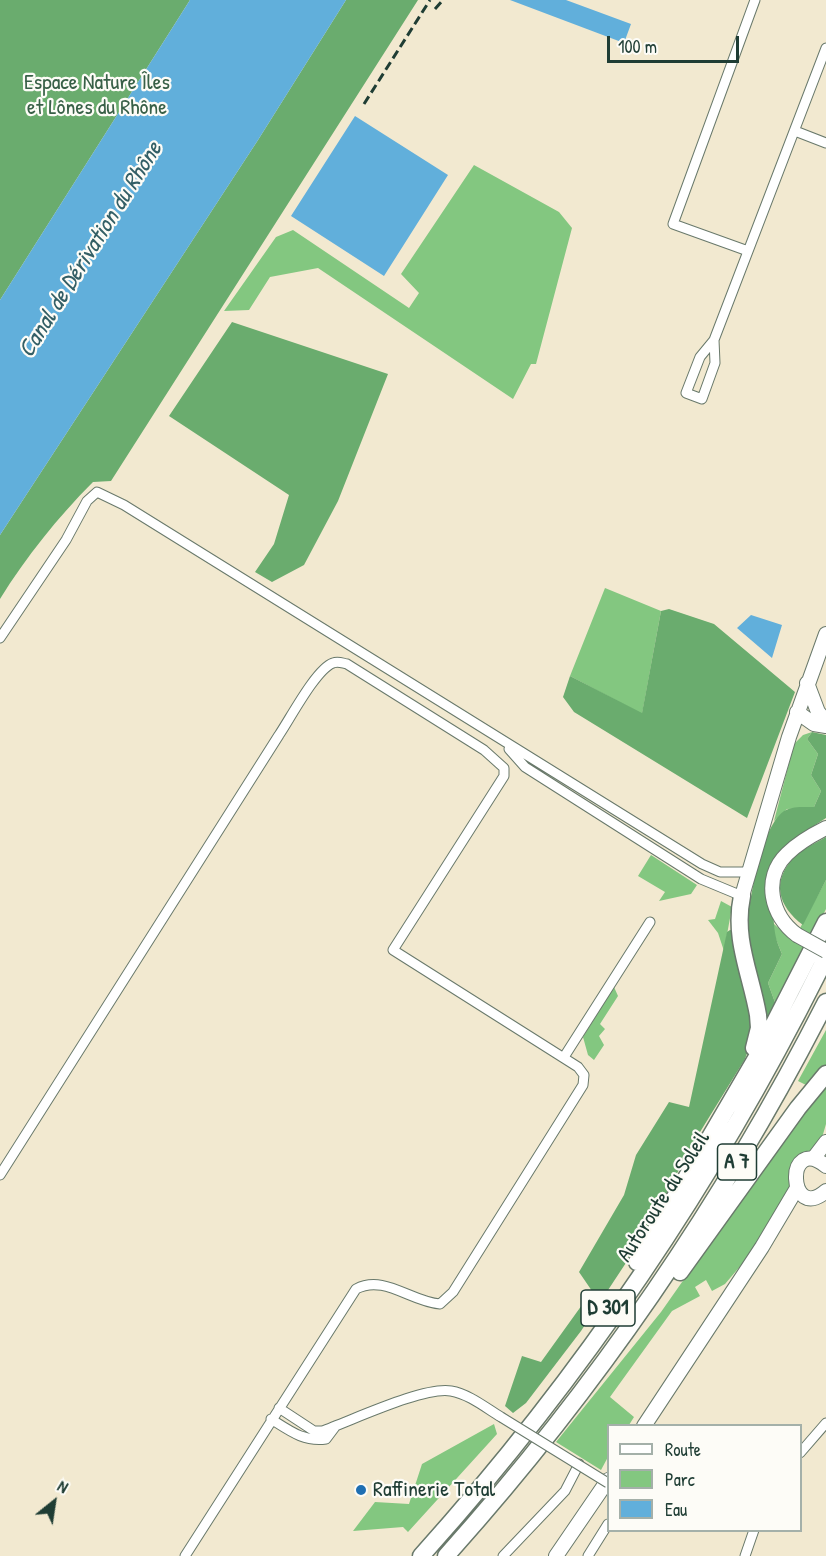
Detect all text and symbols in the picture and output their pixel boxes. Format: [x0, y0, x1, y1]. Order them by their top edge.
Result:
scale bar [610, 24, 742, 62]
text: 100 m [618, 34, 657, 59]
park label: Espace Nature Îles et Lônes du Rhône [24, 70, 170, 122]
water label: Canal de Dérivation du Rhône [13, 137, 169, 363]
street label: Autoroute du Soleil [612, 1127, 716, 1267]
road number: A 7 [718, 1144, 756, 1180]
road number: D 301 [581, 1290, 635, 1326]
legend [607, 1424, 802, 1532]
text: Route [665, 1437, 701, 1462]
text: Parc [665, 1467, 695, 1492]
north arrow [24, 1472, 84, 1532]
text: N [54, 1475, 72, 1498]
place label: Raffinerie Total [373, 1477, 495, 1503]
marker: Raffinerie Total [354, 1483, 368, 1497]
text: Eau [665, 1497, 687, 1522]

